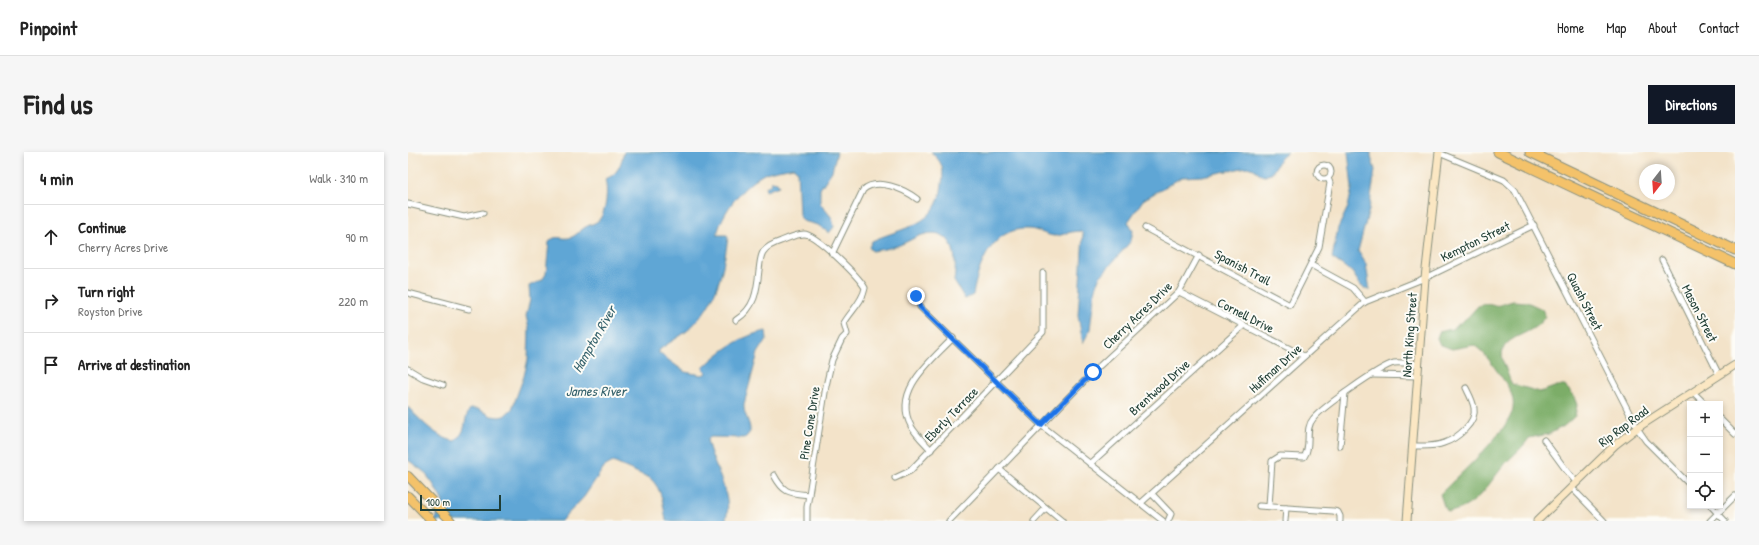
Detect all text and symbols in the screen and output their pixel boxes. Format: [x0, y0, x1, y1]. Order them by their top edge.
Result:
text: Pinpoint [20, 15, 77, 41]
text: Home [1557, 18, 1584, 37]
text: Map [1606, 18, 1626, 37]
text: About [1648, 18, 1677, 37]
text: Contact [1699, 18, 1739, 37]
text: Find us [24, 85, 93, 123]
button: Directions [1648, 85, 1735, 124]
north arrow [1639, 164, 1675, 200]
text: 4 min [40, 167, 73, 190]
text: Walk · 310 m [309, 169, 368, 187]
street label: Kempton Street [1437, 216, 1513, 266]
text: Continue [78, 217, 126, 238]
icon: ahead [40, 226, 62, 248]
text: 90 m [346, 228, 368, 246]
text: Cherry Acres Drive [78, 238, 168, 256]
street label: Spanish Trail [1212, 245, 1275, 290]
street label: Quash Street [1563, 269, 1607, 333]
street label: Cherry Acres Drive [1098, 277, 1176, 353]
text: Turn right [78, 281, 134, 302]
street label: Mason Street [1678, 281, 1722, 345]
route end [907, 287, 925, 305]
icon: right [40, 290, 62, 312]
text: 220 m [338, 292, 368, 310]
street label: North King Street [1397, 292, 1421, 378]
street label: Cornell Drive [1215, 293, 1277, 337]
water label: Hampton River [567, 301, 622, 376]
text: Royston Drive [78, 302, 143, 320]
street label: Huffman Drive [1245, 339, 1305, 397]
icon: arrive [40, 354, 62, 376]
text: Arrive at destination [78, 354, 190, 375]
street label: Brentwood Drive [1125, 355, 1193, 419]
route start [1084, 363, 1102, 381]
water label: James River [566, 381, 628, 400]
street label: Eberly Terrace [920, 383, 982, 445]
street label: Pine Cone Drive [794, 385, 824, 461]
street label: Rip Rap Road [1594, 401, 1652, 451]
map controls [1687, 401, 1723, 509]
button: + [1687, 401, 1723, 437]
button: − [1687, 437, 1723, 473]
button: locate [1687, 473, 1723, 509]
scale bar [420, 493, 501, 512]
text: 100 m [426, 495, 450, 509]

